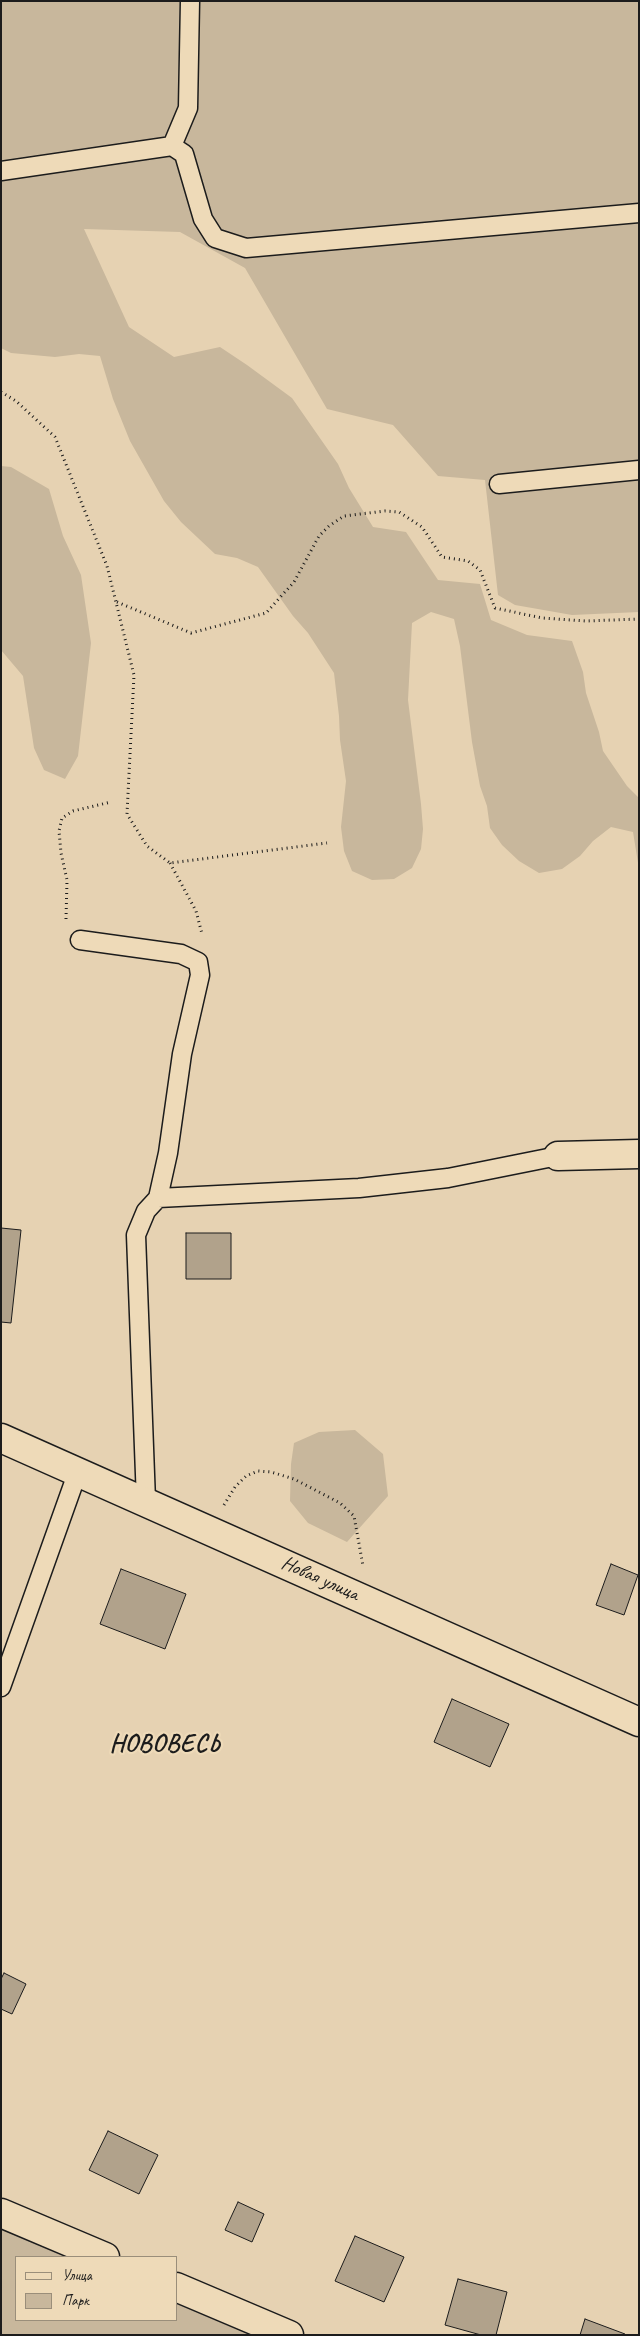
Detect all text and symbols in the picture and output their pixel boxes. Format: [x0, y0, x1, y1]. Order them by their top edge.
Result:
street label: Новая улица [277, 1551, 363, 1607]
district label: НОВОВЕСЬ [105, 1729, 225, 1759]
legend [15, 2256, 178, 2321]
text: Улица [62, 2266, 92, 2285]
text: Парк [62, 2291, 89, 2310]

